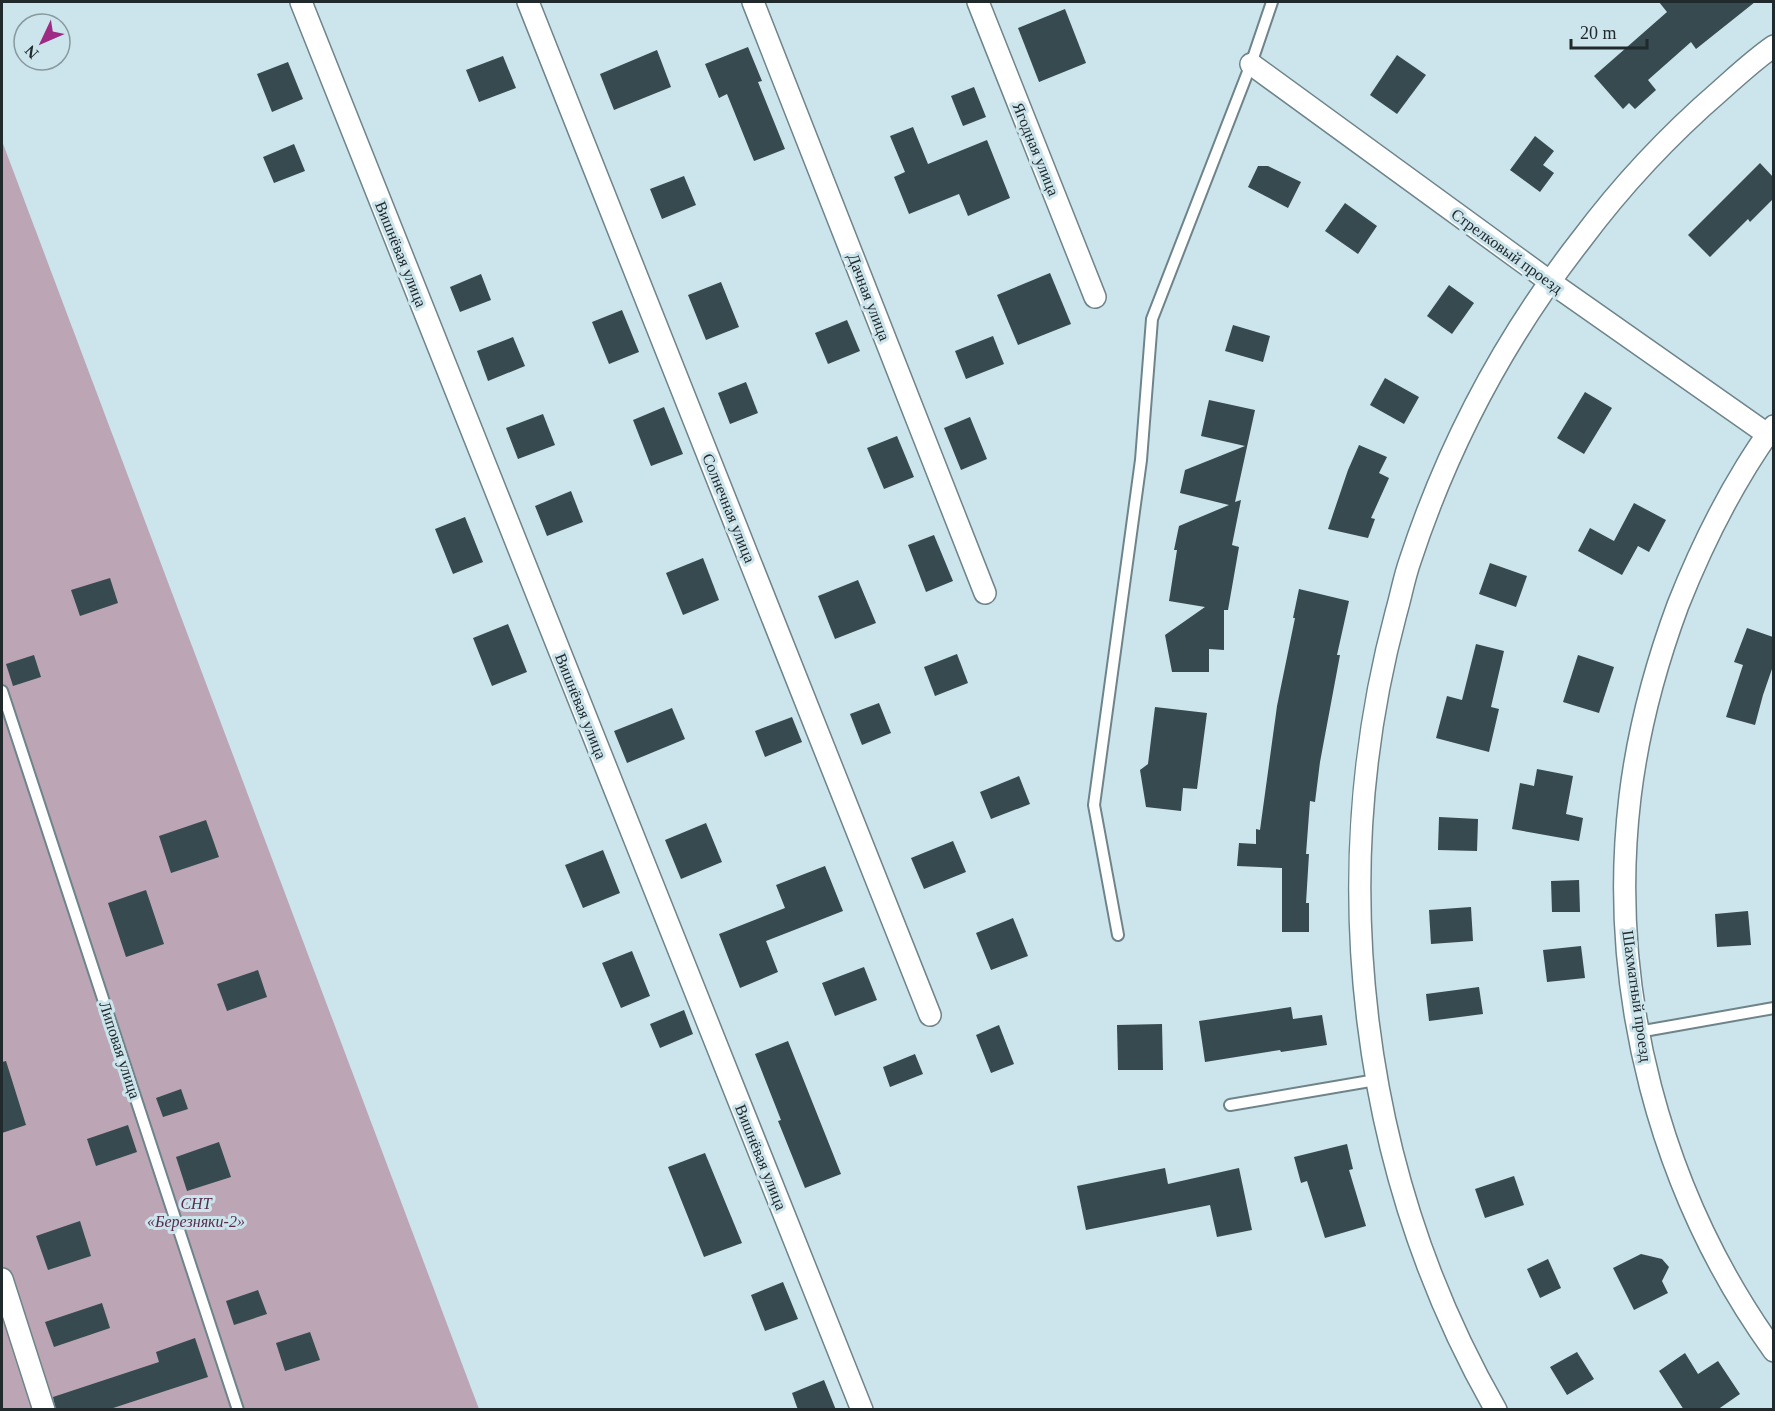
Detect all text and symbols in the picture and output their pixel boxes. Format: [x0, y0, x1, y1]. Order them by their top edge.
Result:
north arrow [12, 12, 72, 72]
scale bar [1571, 12, 1648, 50]
text: 20 m [1580, 23, 1617, 43]
text: N [21, 42, 42, 62]
street label: Ягодная улица [1009, 100, 1062, 198]
street label: Вишнёвая улица [371, 199, 430, 310]
street label: Стрелковый проезд [1448, 205, 1566, 298]
street label: Дачная улица [844, 251, 893, 343]
street label: Солнечная улица [698, 451, 759, 565]
street label: Вишнёвая улица [551, 651, 610, 762]
street label: Шахматный проезд [1618, 929, 1655, 1063]
street label: Липовая улица [95, 999, 144, 1101]
street label: Вишнёвая улица [731, 1102, 790, 1213]
park label: СНТ «Березняки-2» [147, 1195, 245, 1231]

